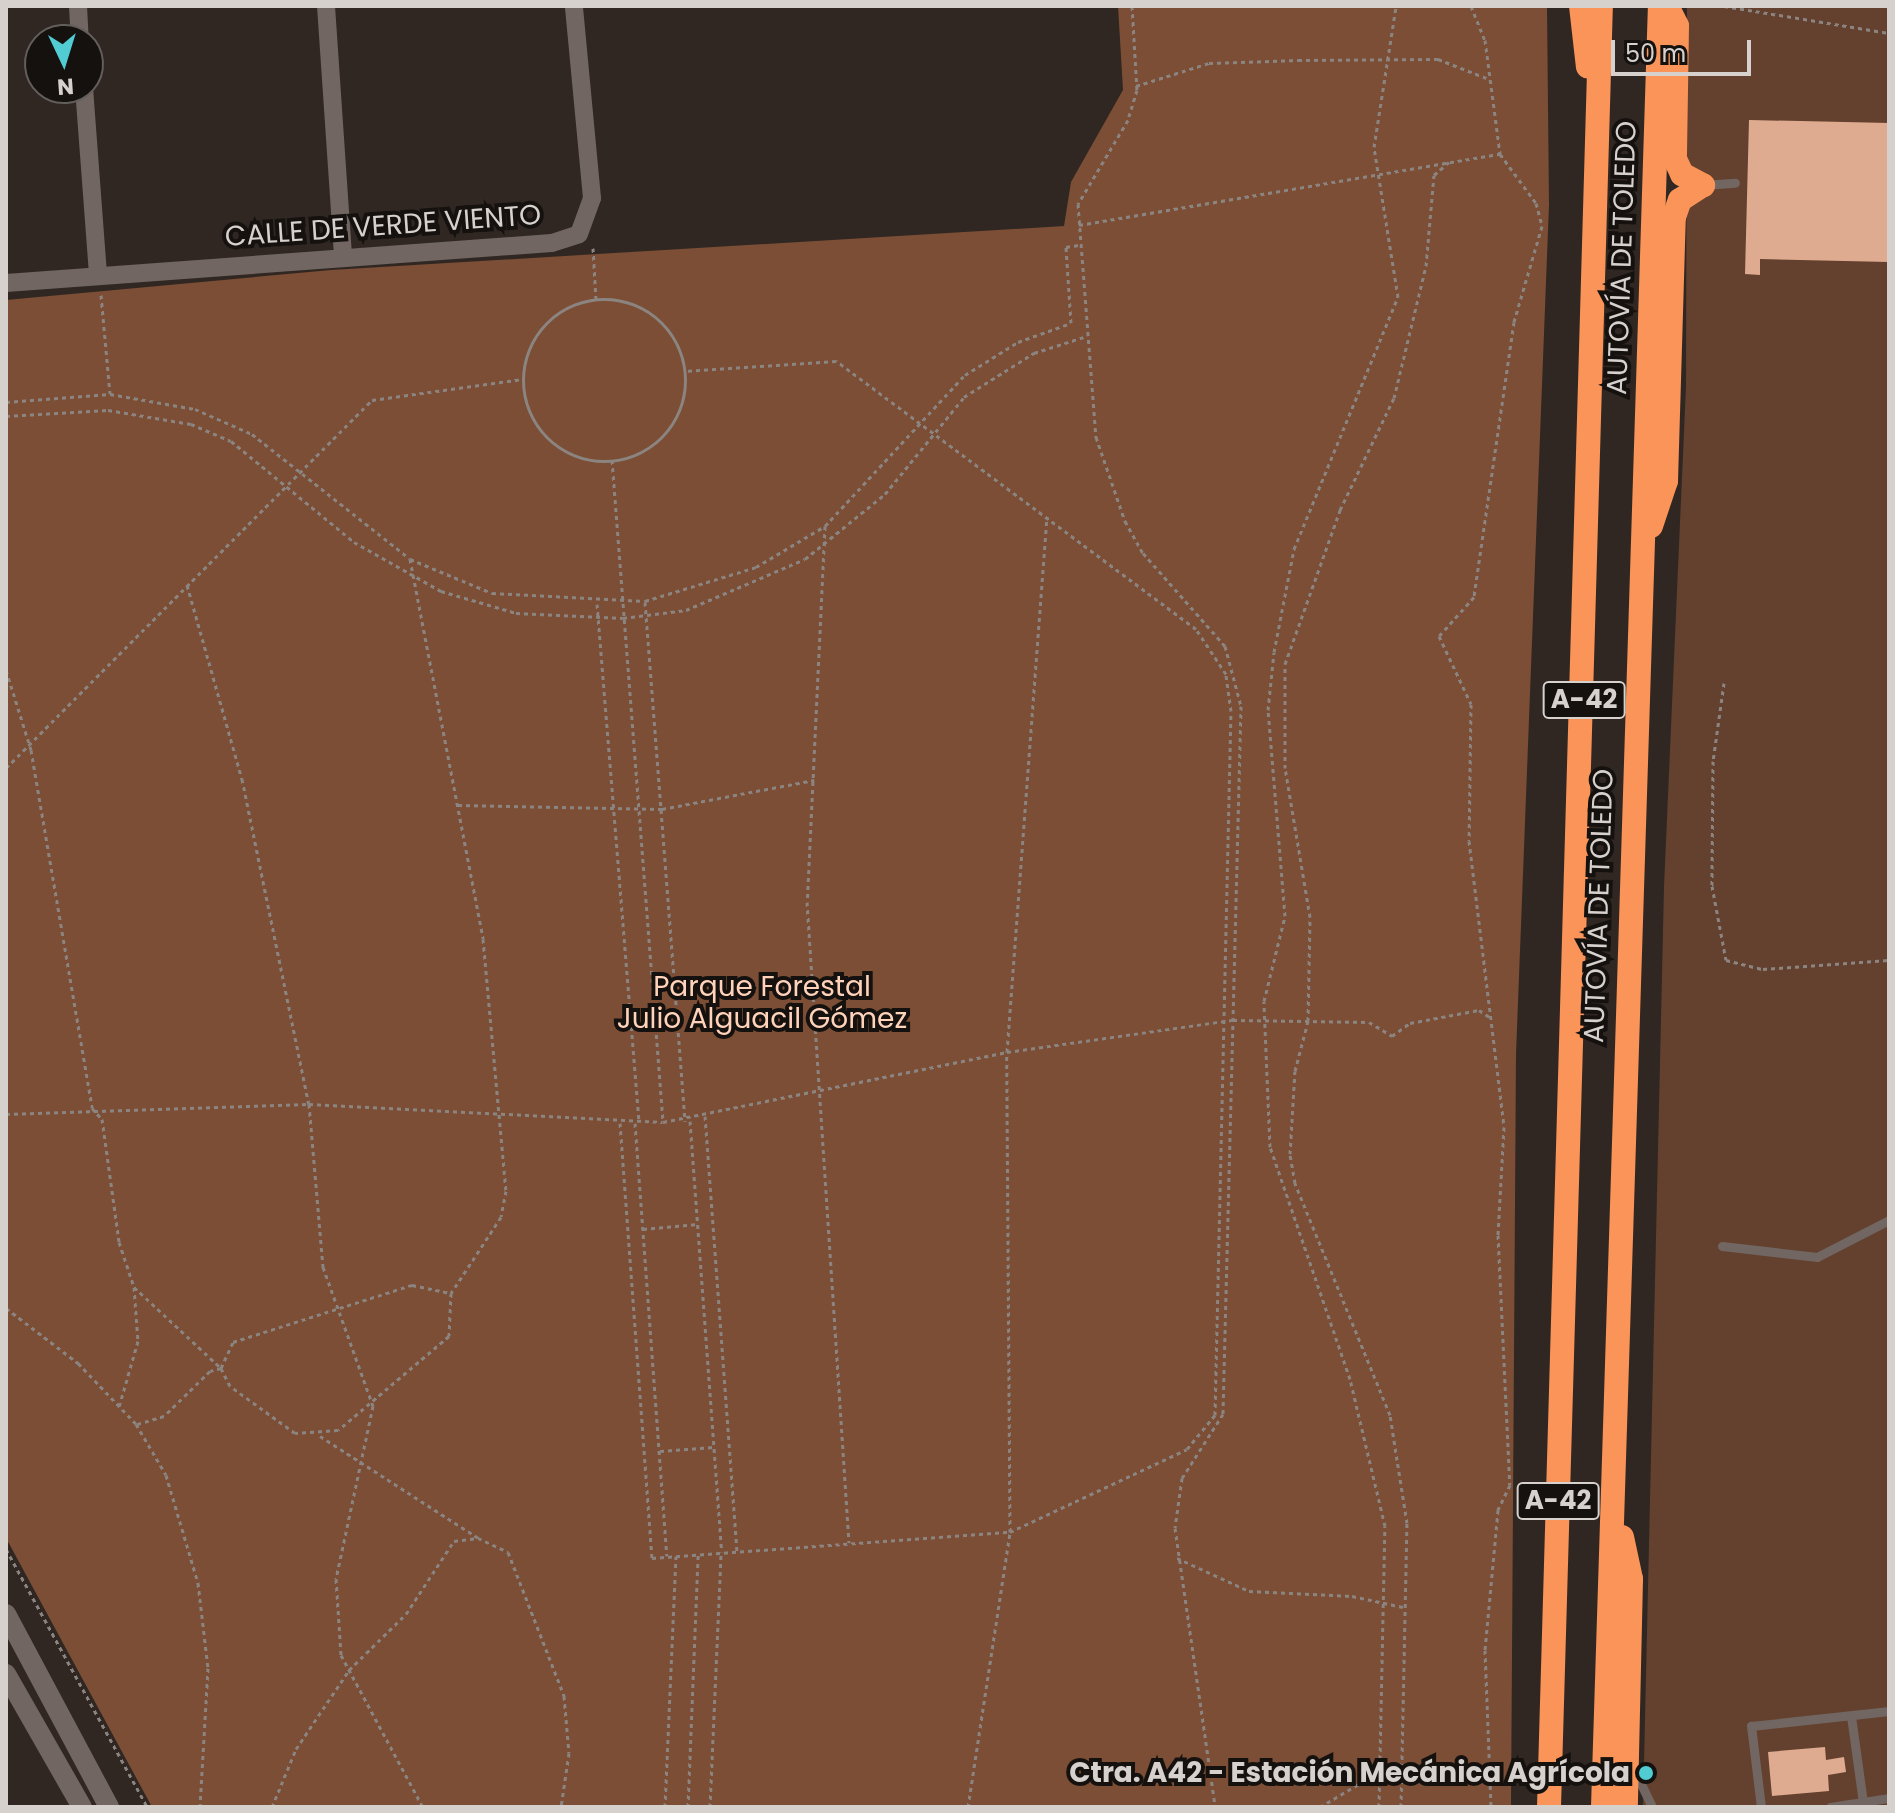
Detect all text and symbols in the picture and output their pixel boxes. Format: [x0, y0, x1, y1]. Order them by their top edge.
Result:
north arrow [24, 24, 104, 104]
scale bar [1615, 24, 1755, 74]
text: 50 m [1625, 37, 1686, 70]
text: N [56, 70, 75, 102]
street label: AUTOVÍA DE TOLEDO [1600, 120, 1644, 396]
street label: CALLE DE VERDE VIENTO [224, 198, 542, 254]
road number: A-42 [1542, 678, 1626, 722]
street label: AUTOVÍA DE TOLEDO [1577, 768, 1621, 1044]
park label: Parque Forestal Julio Alguacil Gómez [617, 970, 907, 1036]
road number: A-42 [1516, 1479, 1600, 1523]
place label: Ctra. A42 - Estación Mecánica Agrícola [1069, 1756, 1630, 1790]
marker: Ctra. A42 - Estación Mecánica Agrícola [1637, 1764, 1655, 1782]

